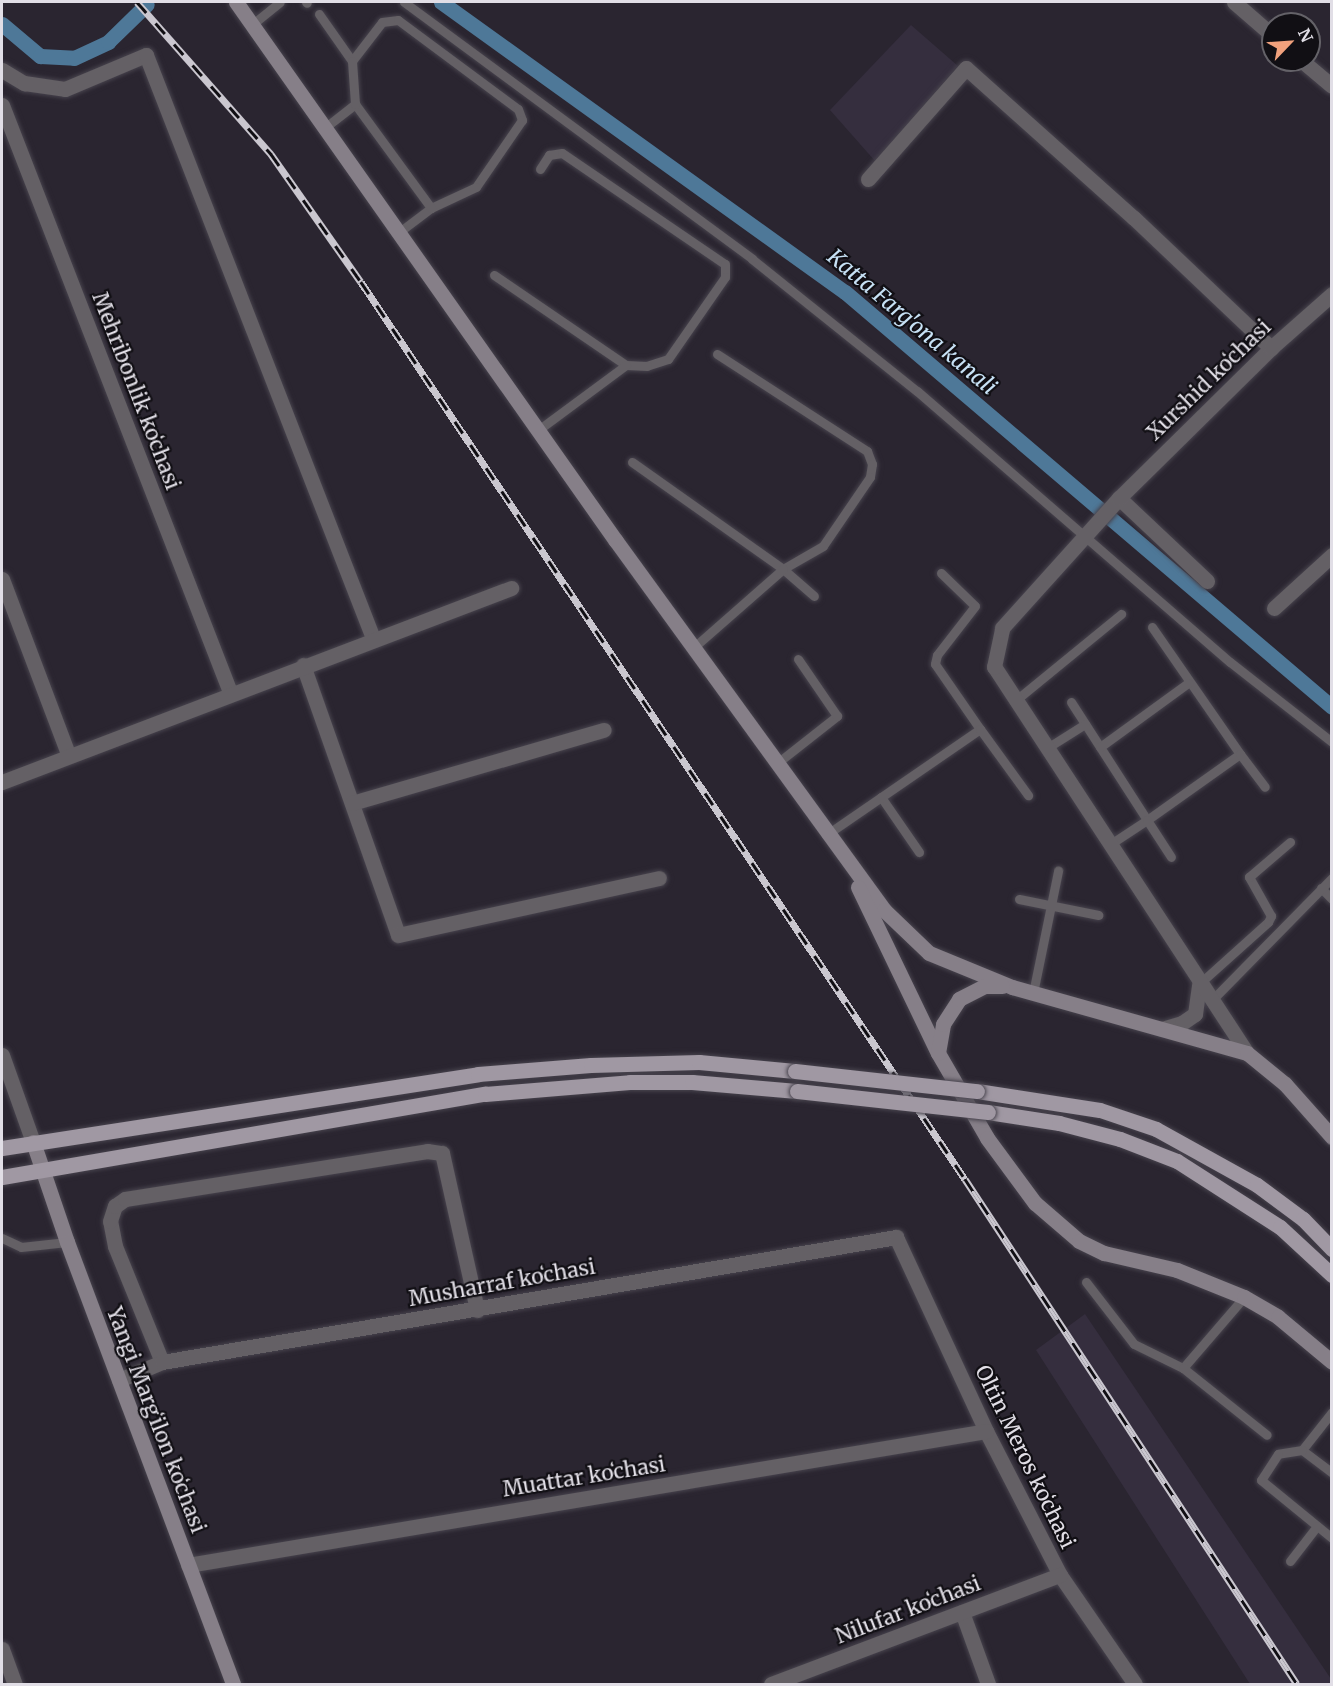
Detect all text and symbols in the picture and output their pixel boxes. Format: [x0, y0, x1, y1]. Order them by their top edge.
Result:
north arrow [1261, 12, 1321, 72]
text: N [1294, 25, 1317, 45]
water label: Katta Farg'ona kanali [822, 244, 1002, 400]
street label: Mehribonlik koʻchasi [87, 289, 185, 493]
street label: Xurshid koʻchasi [1142, 315, 1276, 445]
street label: Musharraf koʻchasi [407, 1254, 597, 1312]
street label: Yangi Margʻilon koʻchasi [101, 1303, 211, 1537]
street label: Oltin Meros koʻchasi [970, 1361, 1080, 1553]
street label: Muattar koʻchasi [501, 1452, 667, 1502]
street label: Nilufar koʻchasi [832, 1571, 984, 1649]

